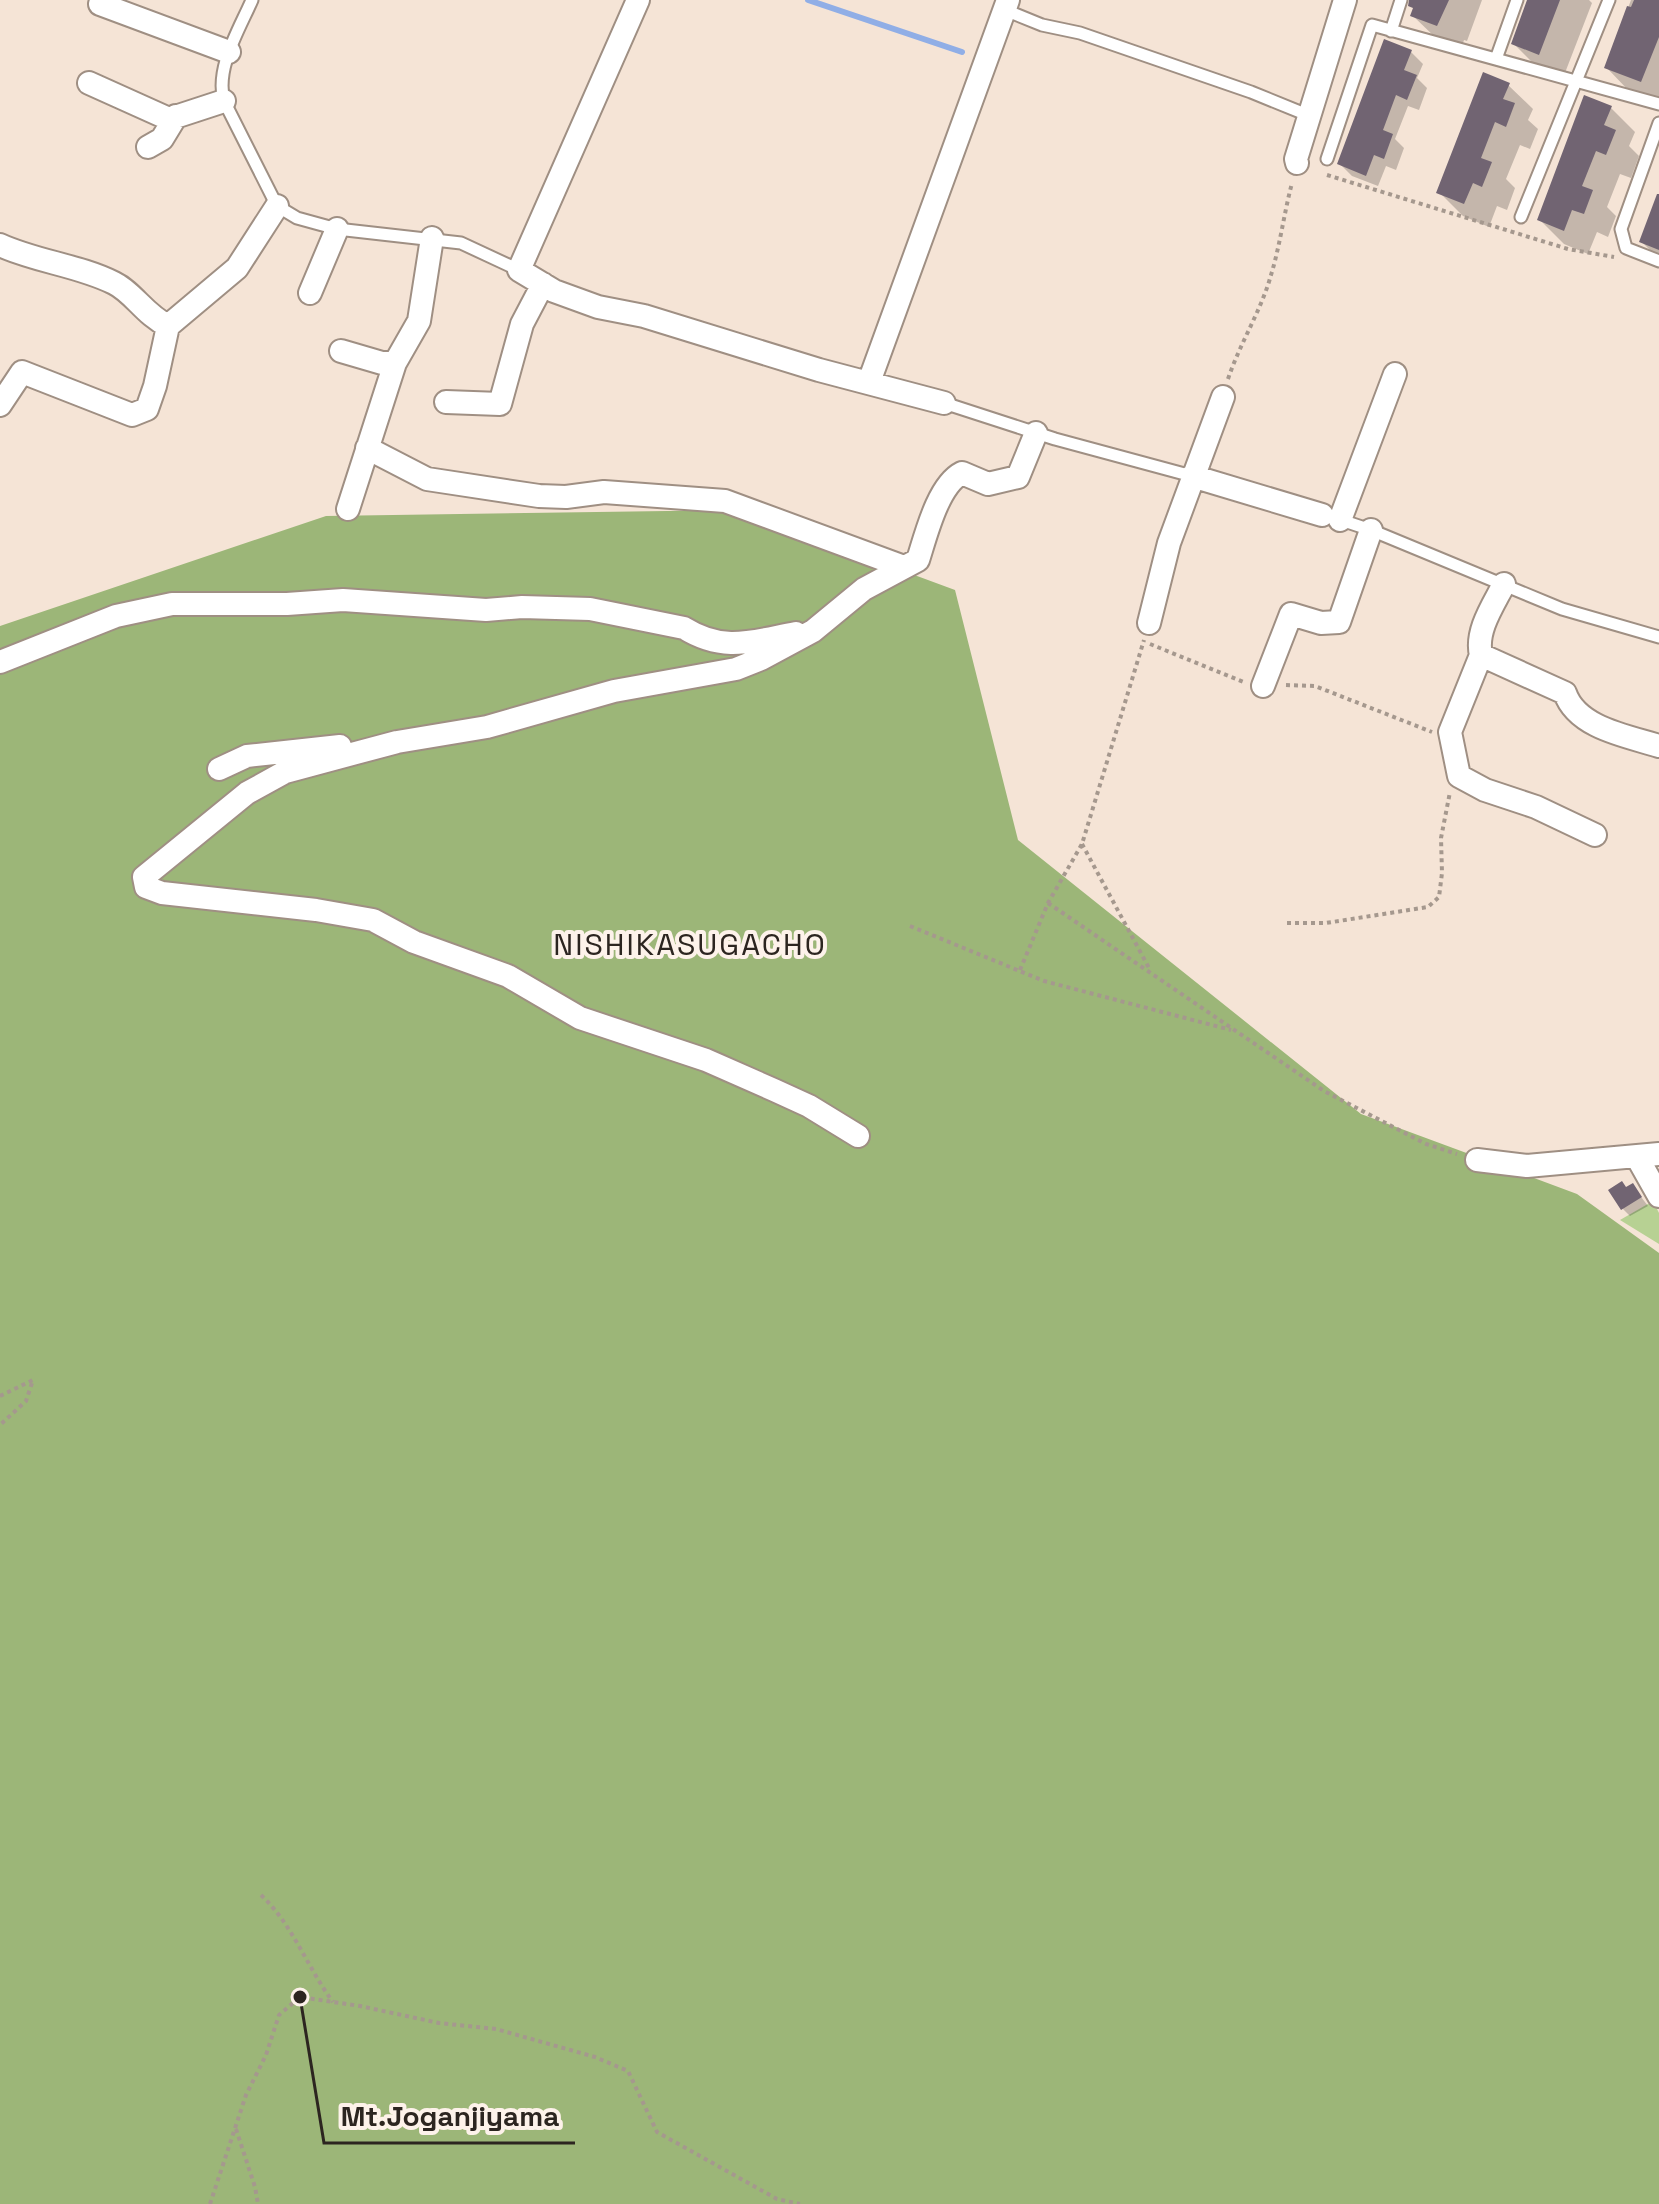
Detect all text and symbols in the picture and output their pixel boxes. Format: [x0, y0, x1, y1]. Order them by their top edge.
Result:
district label: NISHIKASUGACHO [553, 925, 827, 964]
callout: Mt.Joganjiyama [324, 2091, 575, 2143]
text: Mt.Joganjiyama [341, 2098, 559, 2134]

